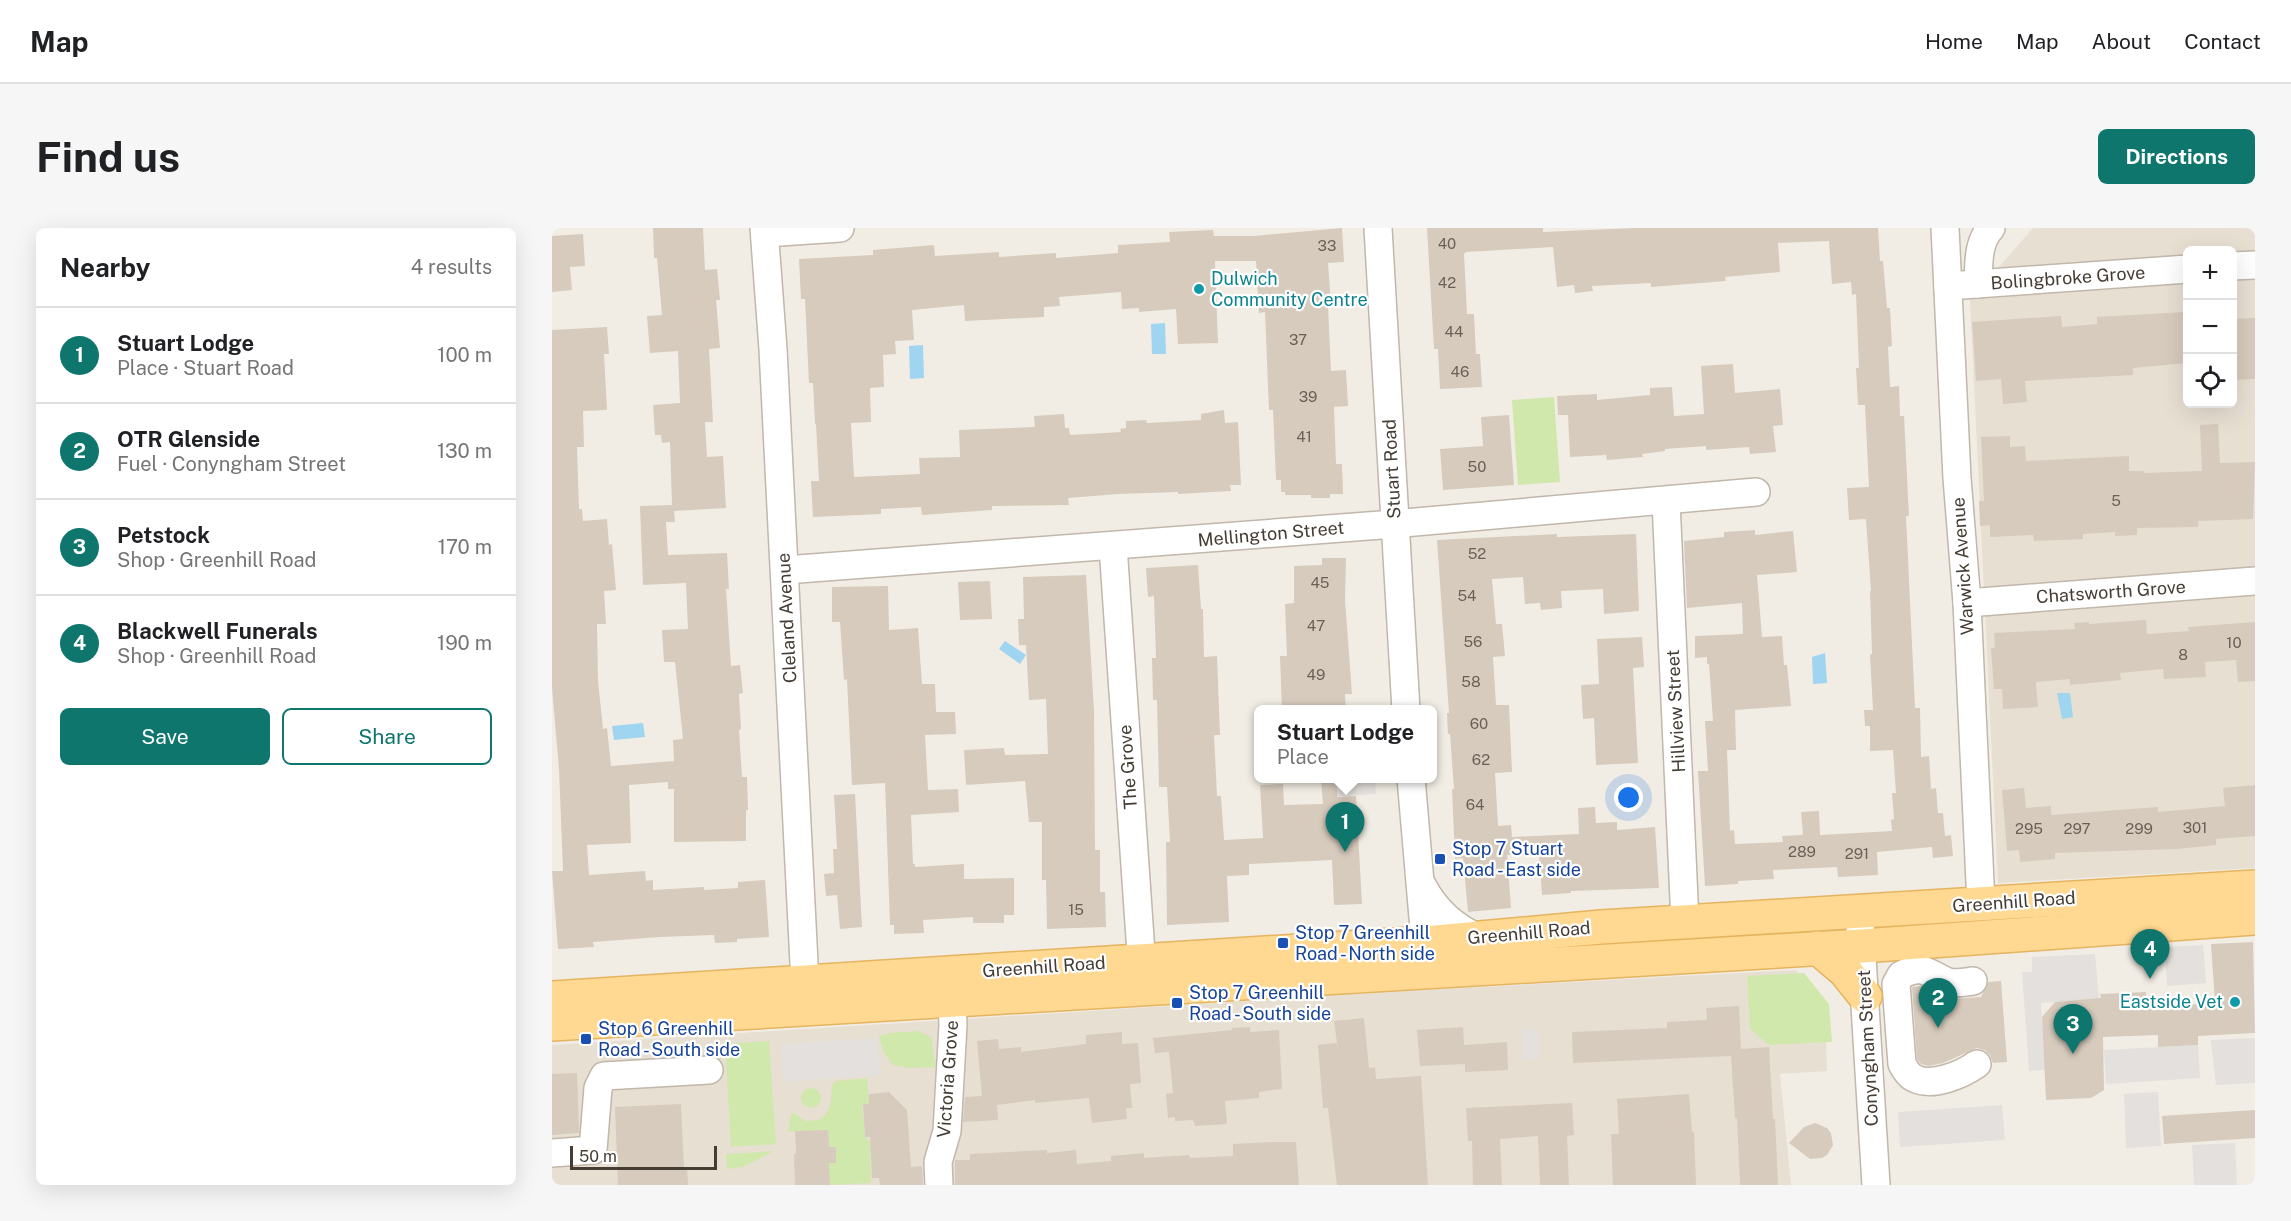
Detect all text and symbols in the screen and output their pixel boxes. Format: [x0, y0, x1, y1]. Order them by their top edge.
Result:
text: Map [30, 25, 89, 58]
text: Home [1925, 29, 1983, 54]
text: Map [2016, 29, 2059, 54]
text: About [2092, 29, 2151, 54]
text: Contact [2184, 29, 2261, 54]
button: Directions [2098, 129, 2255, 184]
text: Find us [36, 132, 180, 181]
house number: 40 [1438, 235, 1456, 252]
house number: 33 [1318, 237, 1336, 254]
map controls [2183, 246, 2237, 408]
button: + [2183, 246, 2237, 300]
text: Nearby [60, 252, 150, 283]
text: 4 results [411, 255, 492, 279]
street label: Bolingbroke Grove [1990, 262, 2146, 293]
place label: Dulwich Community Centre [1211, 268, 1368, 310]
house number: 42 [1438, 274, 1456, 291]
marker: Dulwich Community Centre [1192, 282, 1206, 296]
button: − [2183, 300, 2237, 354]
house number: 44 [1445, 323, 1463, 340]
text: Stuart Lodge [117, 330, 254, 356]
house number: 37 [1289, 331, 1307, 348]
text: 1 [75, 343, 84, 367]
text: 100 m [437, 343, 492, 367]
button: locate [2183, 354, 2237, 408]
text: Place · Stuart Road [117, 356, 294, 380]
house number: 46 [1451, 363, 1469, 380]
house number: 39 [1299, 388, 1317, 405]
street label: Stuart Road [1378, 419, 1405, 519]
text: OTR Glenside [117, 426, 260, 452]
house number: 41 [1296, 428, 1312, 445]
text: 2 [73, 439, 86, 463]
text: 130 m [437, 439, 492, 463]
text: Fuel · Conyngham Street [117, 452, 346, 476]
house number: 50 [1468, 458, 1486, 475]
house number: 5 [2111, 492, 2121, 509]
street label: Warwick Avenue [1947, 496, 1978, 636]
street label: Mellington Street [1197, 517, 1345, 550]
text: Petstock [117, 522, 210, 548]
text: 3 [73, 535, 86, 559]
text: 170 m [438, 535, 492, 559]
house number: 52 [1468, 545, 1486, 562]
text: Shop · Greenhill Road [117, 548, 316, 572]
street label: Cleland Avenue [773, 552, 800, 684]
house number: 45 [1311, 574, 1329, 591]
street label: Chatsworth Grove [2035, 576, 2187, 607]
house number: 54 [1457, 587, 1477, 604]
house number: 47 [1307, 617, 1325, 634]
text: Blackwell Funerals [117, 618, 318, 644]
text: 4 [73, 631, 86, 655]
text: 190 m [437, 631, 492, 655]
house number: 56 [1464, 633, 1482, 650]
house number: 10 [2226, 634, 2242, 651]
text: Shop · Greenhill Road [117, 644, 316, 668]
house number: 8 [2178, 646, 2188, 663]
street label: Hillview Street [1662, 649, 1689, 773]
house number: 49 [1307, 666, 1325, 683]
house number: 58 [1461, 673, 1481, 690]
popup [1254, 705, 1437, 783]
button: Save [60, 708, 270, 765]
button: Share [282, 708, 492, 765]
house number: 60 [1470, 715, 1488, 732]
text: Stuart Lodge [1277, 719, 1414, 745]
street label: The Grove [1114, 724, 1141, 810]
text: Place [1277, 745, 1329, 769]
house number: 62 [1472, 751, 1490, 768]
your location [1614, 783, 1643, 812]
house number: 64 [1466, 796, 1484, 813]
pin: 1 [1326, 802, 1364, 852]
house number: 301 [2183, 819, 2207, 836]
house number: 295 [2015, 820, 2043, 837]
house number: 297 [2063, 820, 2091, 837]
house number: 299 [2125, 820, 2153, 837]
place label: Stop 7 Stuart Road - East side [1452, 838, 1581, 880]
house number: 289 [1788, 843, 1816, 860]
house number: 291 [1845, 845, 1869, 862]
marker: Stop 7 Stuart Road - East side [1433, 852, 1447, 866]
street label: Greenhill Road [1952, 887, 2076, 916]
house number: 15 [1068, 901, 1084, 918]
street label: Greenhill Road [1467, 917, 1591, 948]
place label: Stop 7 Greenhill Road - North side [1295, 922, 1435, 964]
pin: 4 [2130, 930, 2170, 979]
marker: Stop 7 Greenhill Road - North side [1276, 936, 1290, 950]
street label: Greenhill Road [982, 952, 1106, 981]
street label: Conyngham Street [1853, 969, 1882, 1127]
pin: 2 [1918, 978, 1958, 1028]
place label: Stop 7 Greenhill Road - South side [1189, 982, 1331, 1024]
place label: Eastside Vet [2120, 991, 2223, 1012]
marker: Eastside Vet [2228, 995, 2242, 1009]
marker: Stop 7 Greenhill Road - South side [1170, 996, 1184, 1010]
pin: 3 [2054, 1004, 2092, 1054]
place label: Stop 6 Greenhill Road - South side [598, 1018, 740, 1060]
street label: Victoria Grove [933, 1019, 962, 1138]
marker: Stop 6 Greenhill Road - South side [579, 1032, 593, 1046]
scale bar [570, 1143, 717, 1170]
text: 50 m [579, 1147, 617, 1166]

